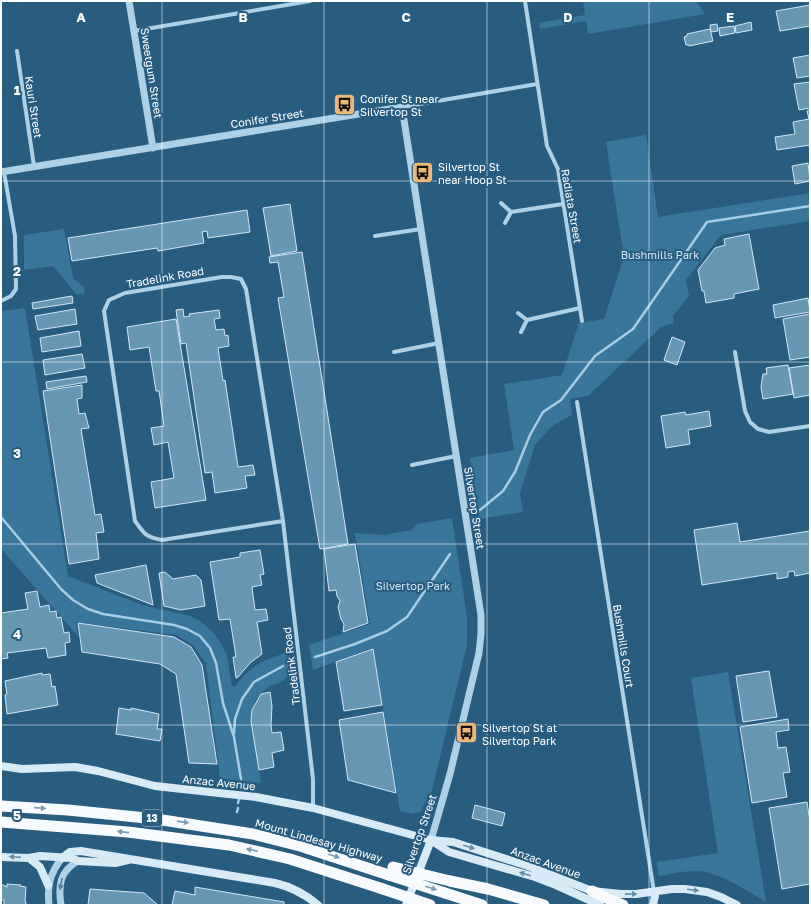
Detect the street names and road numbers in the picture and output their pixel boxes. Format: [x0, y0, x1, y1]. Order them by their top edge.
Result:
street label: Sweetgum Street [138, 27, 166, 119]
street label: Kauri Street [23, 75, 45, 139]
street label: Conifer Street [230, 106, 304, 130]
street label: Radiata Street [559, 168, 585, 244]
street label: Tradelink Road [125, 264, 205, 290]
street label: Silvertop Street [462, 466, 488, 550]
street label: Bushmills Court [611, 603, 637, 689]
street label: Tradelink Road [280, 626, 302, 706]
street label: Anzac Avenue [182, 772, 256, 792]
street label: Silvertop Street [399, 793, 439, 875]
road number: 13 [142, 810, 162, 826]
street label: Mount Lindesay Highway [254, 816, 384, 864]
street label: Anzac Avenue [509, 843, 583, 881]

